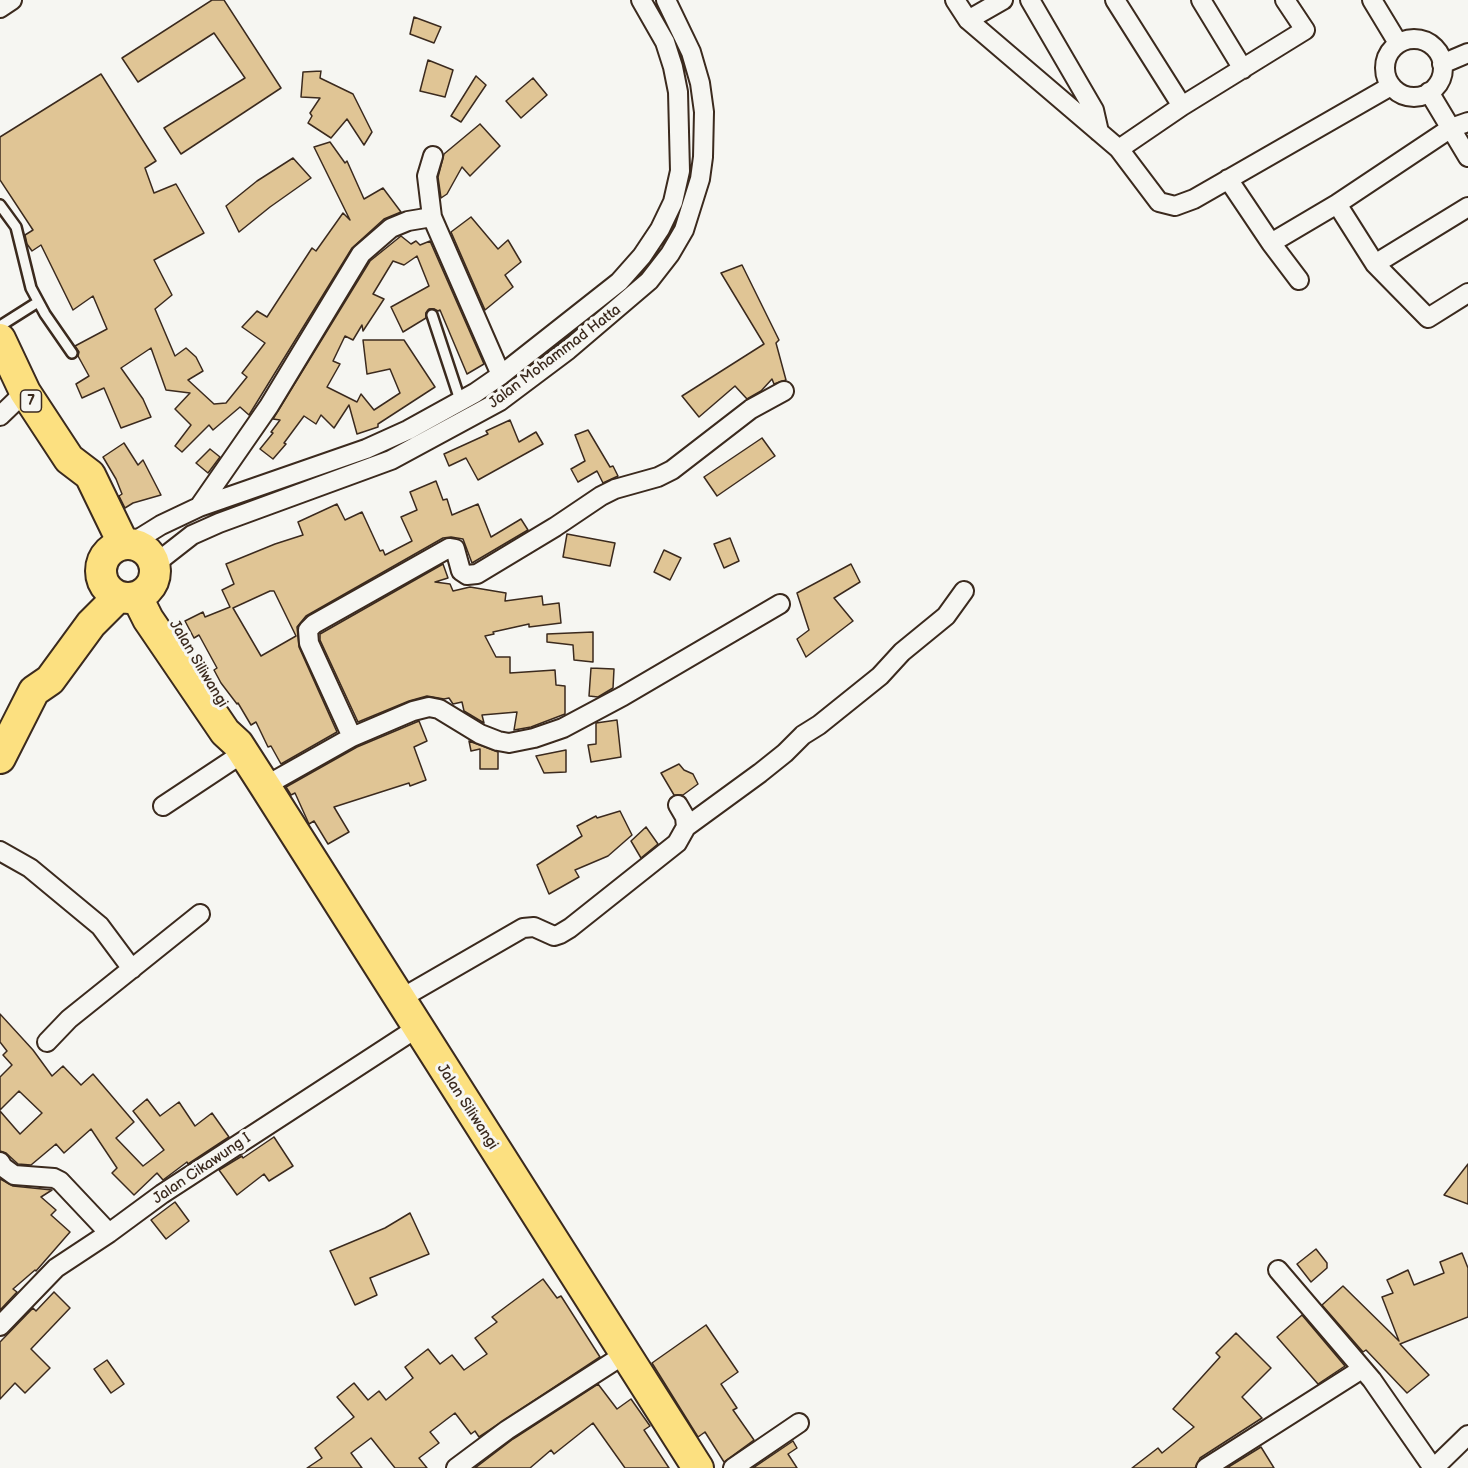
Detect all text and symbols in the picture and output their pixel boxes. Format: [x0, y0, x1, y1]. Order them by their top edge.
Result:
street label: Jalan Mohammad Hatta [485, 301, 625, 413]
road number: 7 [20, 390, 42, 412]
street label: Jalan Siliwangi [165, 617, 231, 711]
street label: Jalan Siliwangi [433, 1061, 501, 1153]
street label: Jalan Cikawung I [150, 1130, 254, 1208]

